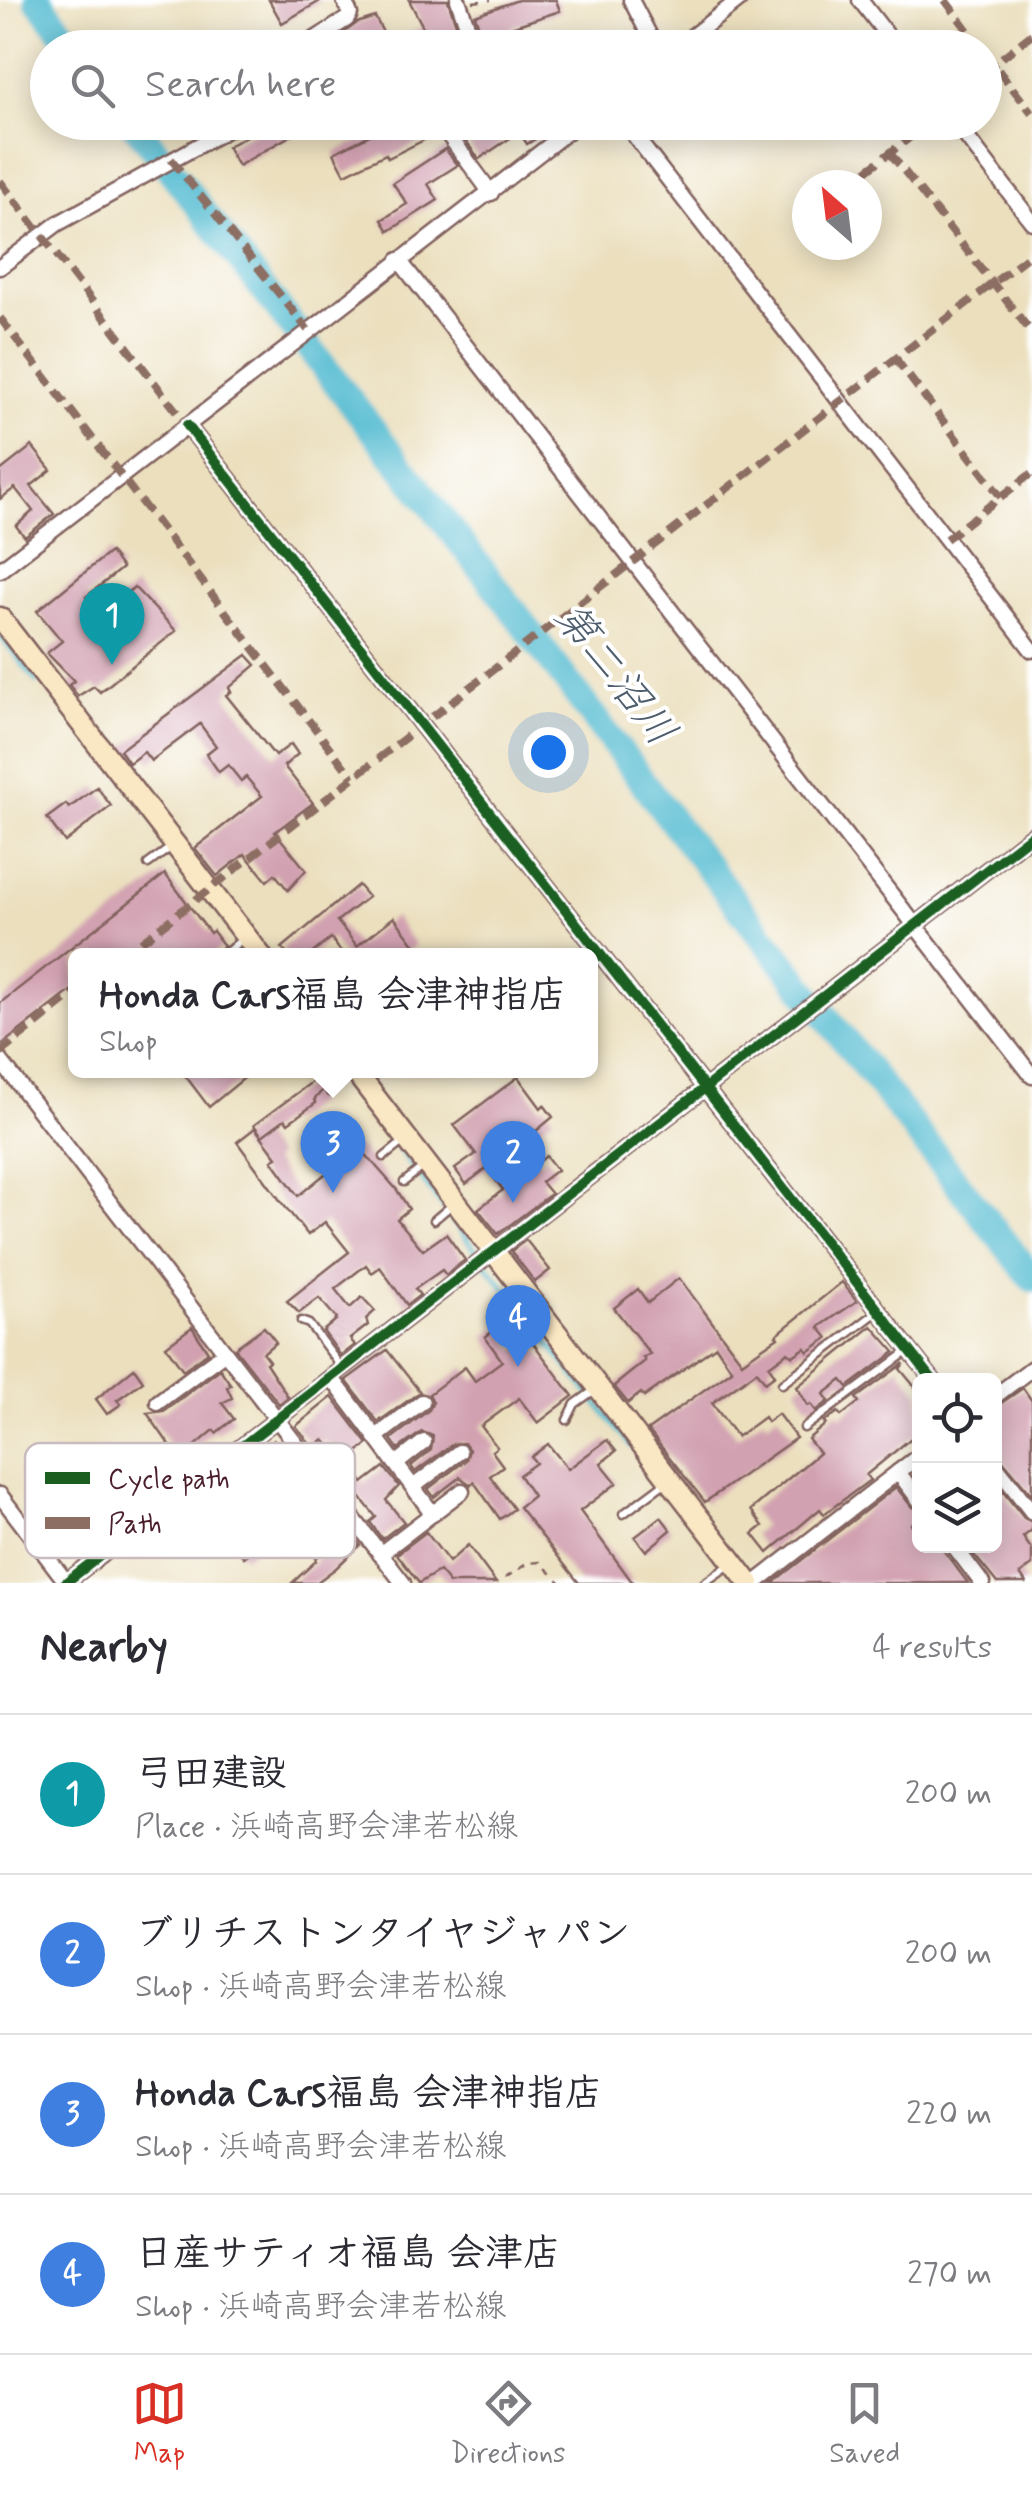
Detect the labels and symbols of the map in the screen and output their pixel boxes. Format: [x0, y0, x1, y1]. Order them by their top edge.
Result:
north arrow [792, 170, 882, 260]
pin: 1 [80, 582, 144, 665]
water label: 第二沼川 [541, 592, 687, 758]
your location [523, 727, 574, 778]
pin: 3 [300, 1110, 366, 1193]
pin: 2 [480, 1120, 546, 1203]
pin: 4 [486, 1284, 550, 1367]
legend [25, 1443, 355, 1558]
text: Cycle path [108, 1462, 230, 1499]
text: Path [108, 1507, 162, 1544]

